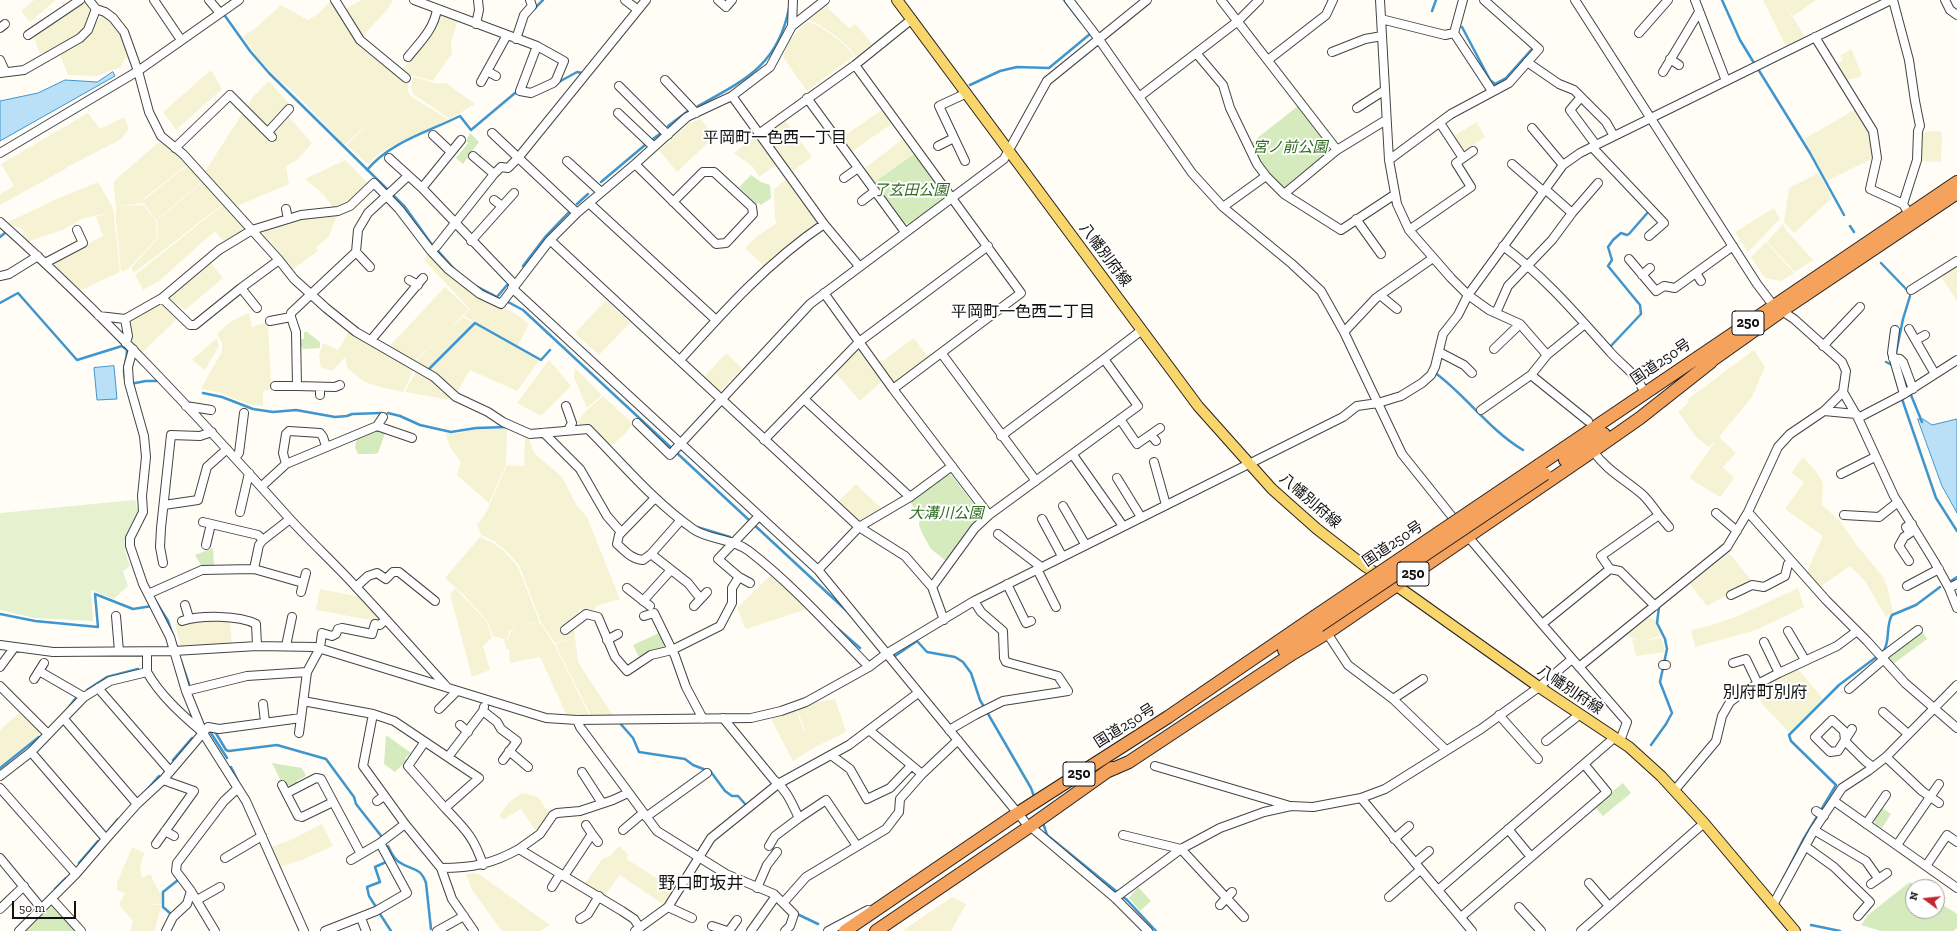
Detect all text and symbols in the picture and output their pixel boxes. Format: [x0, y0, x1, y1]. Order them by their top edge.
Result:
district label: 平岡町一色西一丁目 [703, 128, 847, 148]
park label: 宮ノ前公園 [1253, 139, 1327, 157]
park label: 了玄田公園 [874, 182, 948, 200]
street label: 八幡別府線 [1075, 220, 1135, 290]
district label: 平岡町一色西二丁目 [951, 302, 1095, 322]
road number: 250 [1732, 311, 1764, 335]
street label: 国道250号 [1627, 335, 1695, 389]
street label: 八幡別府線 [1276, 470, 1344, 532]
park label: 大溝川公園 [909, 505, 983, 523]
street label: 国道250号 [1359, 517, 1427, 571]
road number: 250 [1397, 562, 1429, 586]
street label: 八幡別府線 [1534, 662, 1606, 718]
district label: 別府町別府 [1723, 683, 1807, 703]
street label: 国道250号 [1091, 700, 1159, 752]
road number: 250 [1063, 762, 1095, 786]
district label: 野口町坂井 [659, 874, 743, 894]
north arrow [1905, 879, 1945, 919]
text: N [1907, 890, 1921, 902]
scale bar [14, 893, 78, 919]
text: 50 m [19, 901, 45, 915]

